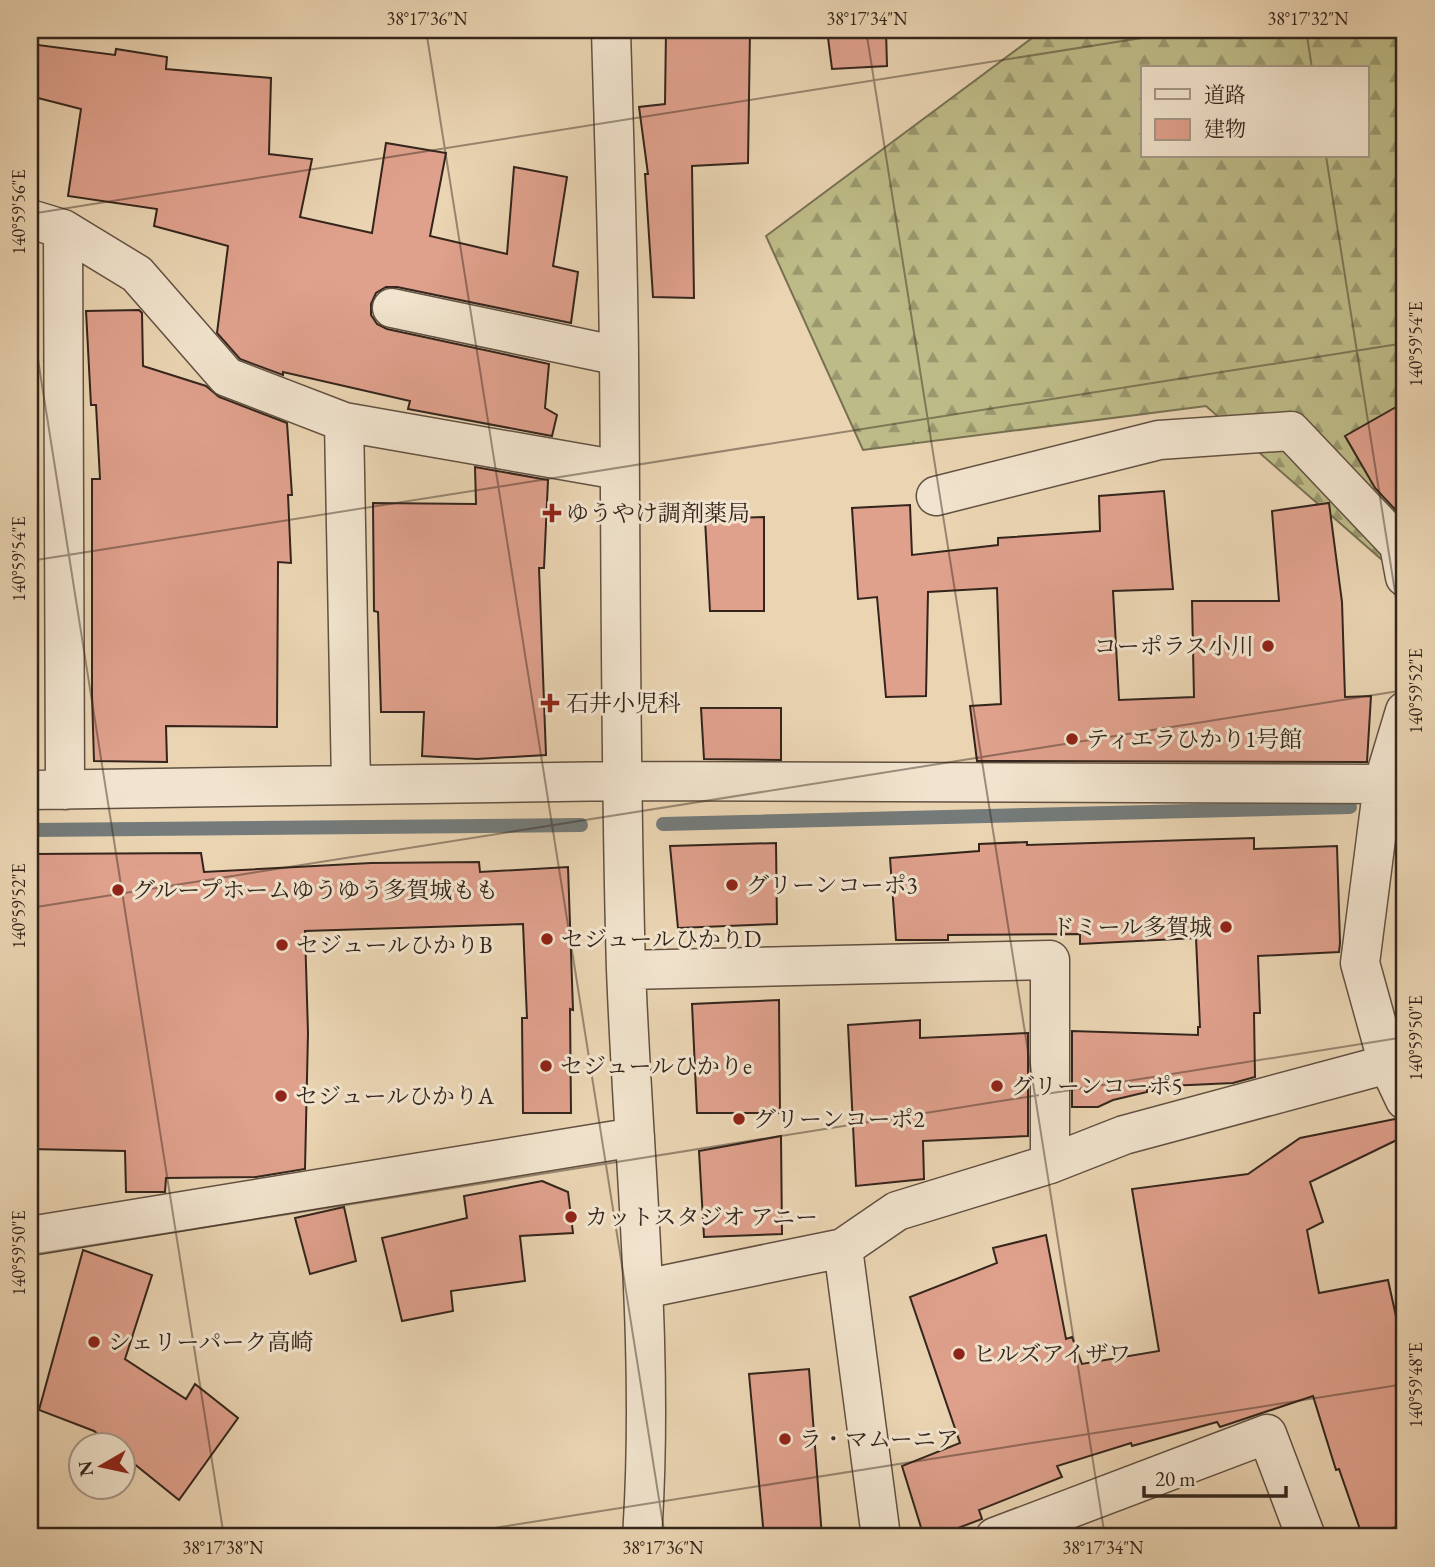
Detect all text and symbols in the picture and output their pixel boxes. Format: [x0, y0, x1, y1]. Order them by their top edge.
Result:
text: 38°17'36"N [387, 7, 468, 30]
text: 38°17'34"N [827, 7, 908, 30]
text: 38°17'32"N [1268, 7, 1349, 30]
legend [1141, 66, 1368, 158]
text: 道路 [1204, 81, 1246, 108]
text: 建物 [1204, 115, 1246, 142]
text: 140°59'56"E [7, 169, 30, 255]
text: 140°59'54"E [1404, 301, 1427, 387]
place label: ゆうやけ調剤薬局 [566, 498, 750, 528]
marker: ゆうやけ調剤薬局 [544, 505, 560, 521]
text: 140°59'54"E [7, 516, 30, 602]
place label: コーポラス小川 [1094, 631, 1254, 661]
marker: コーポラス小川 [1260, 638, 1276, 654]
text: 140°59'52"E [1404, 648, 1427, 734]
place label: 石井小児科 [566, 688, 681, 718]
marker: 石井小児科 [540, 693, 560, 713]
place label: ティエラひかり1号館 [1086, 724, 1302, 754]
marker: ティエラひかり1号館 [1064, 731, 1080, 747]
text: 140°59'52"E [7, 863, 30, 949]
place label: グリーンコーポ3 [746, 870, 918, 900]
place label: グループホームゆうゆう多賀城もも [132, 875, 498, 905]
marker: グリーンコーポ3 [724, 877, 740, 893]
marker: グループホームゆうゆう多賀城もも [110, 882, 126, 898]
place label: ドミール多賀城 [1051, 912, 1212, 942]
marker: ドミール多賀城 [1218, 919, 1234, 935]
place label: セジュールひかりD [561, 924, 761, 954]
place label: セジュールひかりB [296, 930, 493, 960]
marker: セジュールひかりD [539, 931, 555, 947]
marker: セジュールひかりB [274, 937, 290, 953]
text: 140°59'50"E [1404, 995, 1427, 1081]
place label: セジュールひかりe [560, 1051, 752, 1081]
marker: セジュールひかりe [538, 1058, 554, 1074]
place label: グリーンコーポ5 [1011, 1071, 1183, 1101]
marker: グリーンコーポ5 [989, 1078, 1005, 1094]
place label: セジュールひかりA [295, 1081, 495, 1111]
marker: セジュールひかりA [273, 1088, 289, 1104]
place label: グリーンコーポ2 [753, 1104, 925, 1134]
marker: グリーンコーポ2 [731, 1111, 747, 1127]
place label: カットスタジオ アニー [585, 1202, 818, 1232]
marker: カットスタジオ アニー [563, 1209, 579, 1225]
text: 140°59'50"E [7, 1210, 30, 1296]
place label: シェリーパーク高崎 [108, 1327, 313, 1357]
marker: シェリーパーク高崎 [86, 1334, 102, 1350]
place label: ヒルズアイザワ [973, 1339, 1131, 1369]
text: 140°59'48"E [1404, 1342, 1427, 1428]
marker: ヒルズアイザワ [951, 1346, 967, 1362]
place label: ラ・マムーニア [799, 1424, 959, 1454]
north arrow [66, 1430, 136, 1500]
marker: ラ・マムーニア [777, 1431, 793, 1447]
scale bar [1144, 1455, 1286, 1499]
text: N [72, 1458, 99, 1478]
text: 20 m [1155, 1465, 1196, 1492]
text: 38°17'38"N [183, 1536, 264, 1559]
text: 38°17'36"N [623, 1536, 704, 1559]
text: 38°17'34"N [1063, 1536, 1144, 1559]

